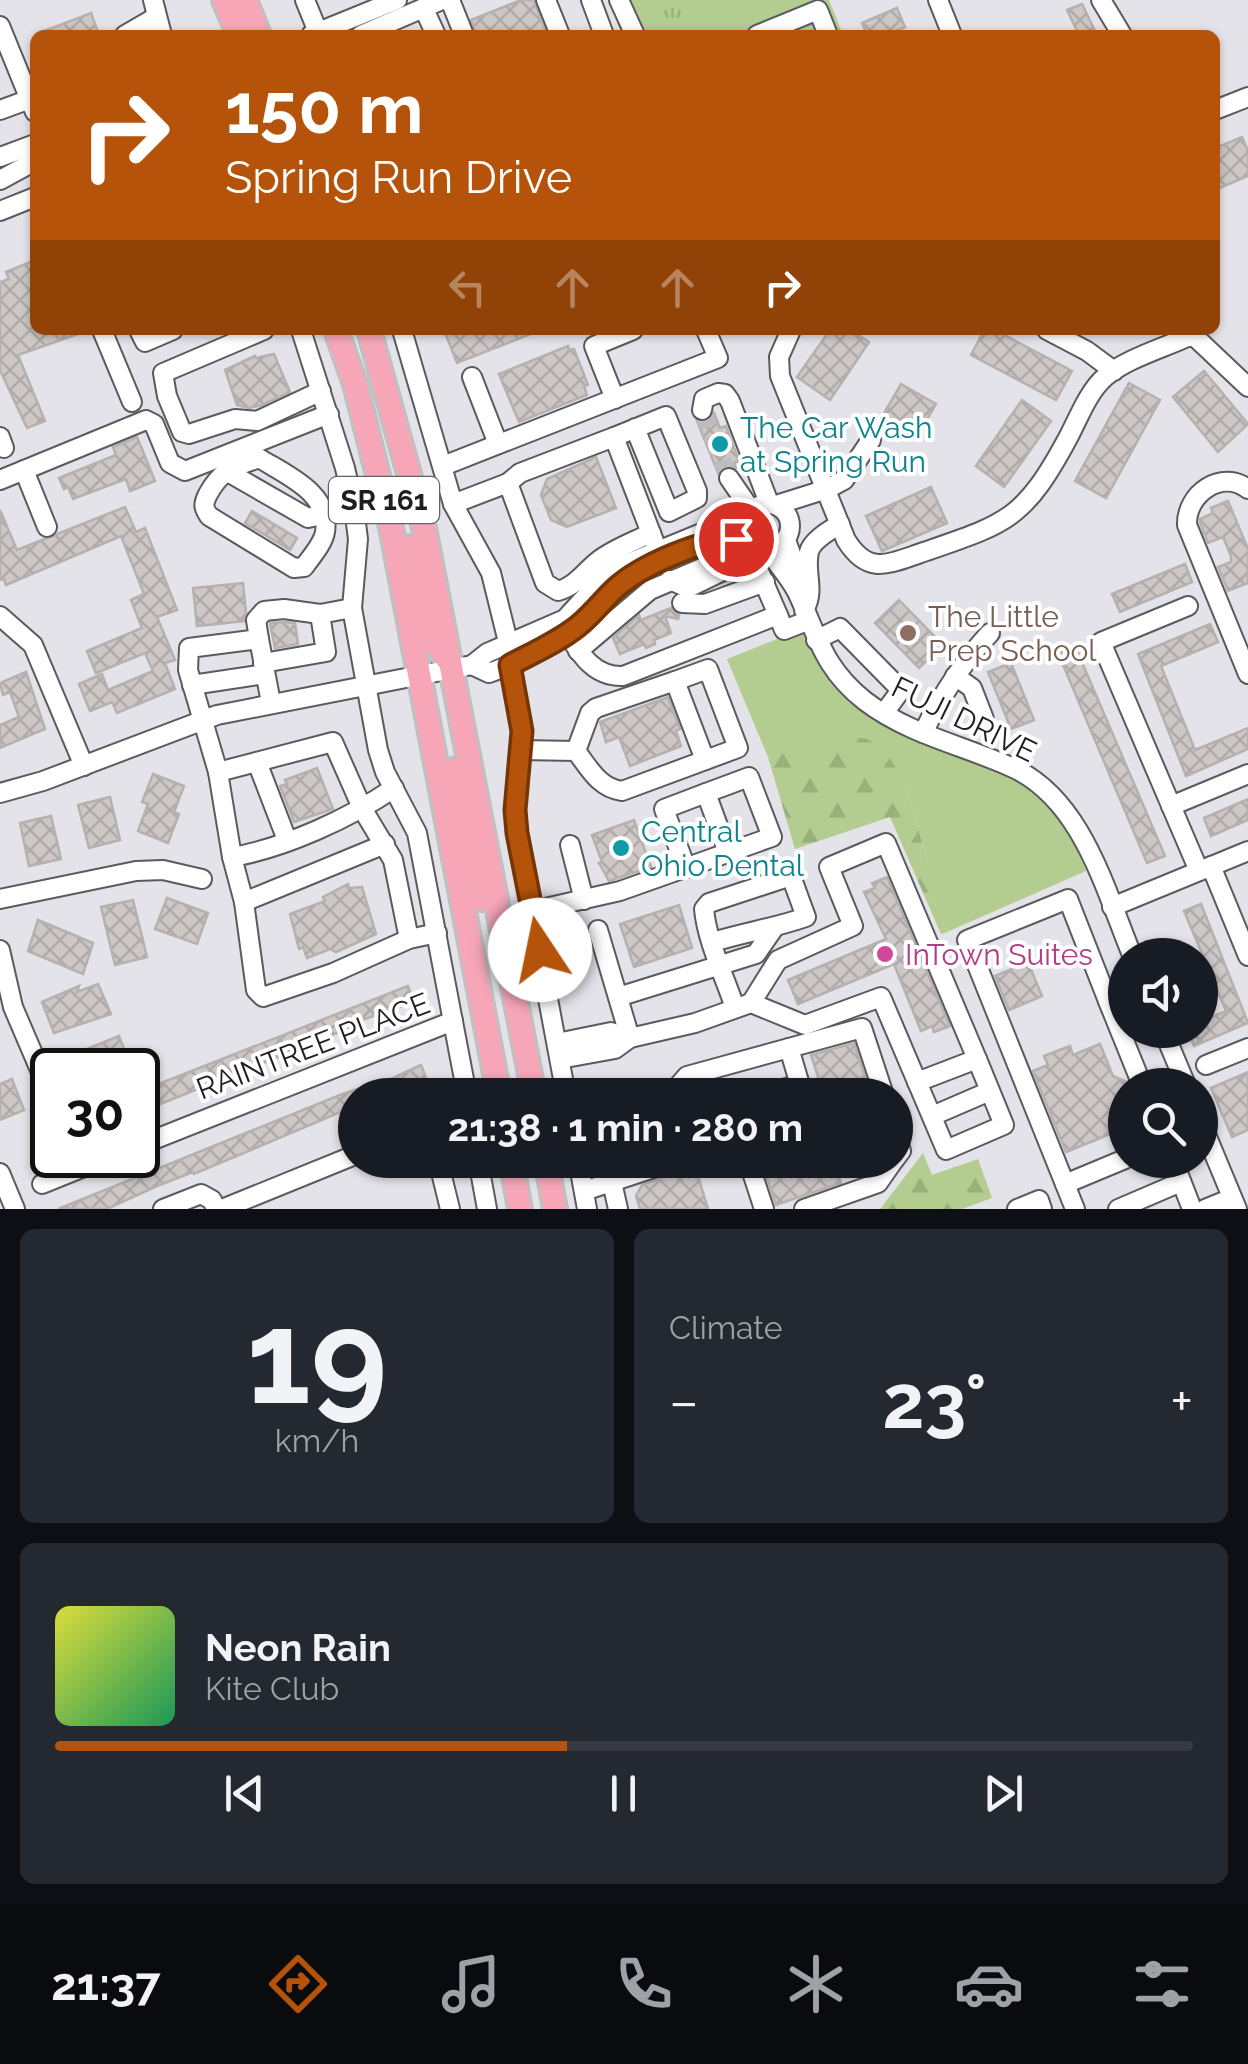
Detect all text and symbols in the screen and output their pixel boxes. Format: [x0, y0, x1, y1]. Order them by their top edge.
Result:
text: 150 m [225, 67, 423, 149]
icon: right [60, 70, 190, 200]
text: Spring Run Drive [225, 151, 572, 204]
icon: left [440, 260, 495, 315]
icon: ahead [545, 260, 600, 315]
icon: ahead [650, 260, 705, 315]
icon: right [755, 260, 810, 315]
place label: The Car Wash at Spring Run [740, 410, 933, 479]
marker: The Car Wash at Spring Run [709, 433, 731, 455]
road number: SR 161 [329, 477, 439, 523]
pin [694, 497, 779, 582]
icon: arrive [709, 512, 764, 567]
place label: The Little Prep School [928, 599, 1097, 668]
marker: The Little Prep School [897, 622, 919, 644]
street label: FUJI DRIVE [886, 669, 1042, 769]
place label: Central Ohio Dental [641, 814, 805, 883]
marker: Central Ohio Dental [610, 837, 632, 859]
position arrow [488, 898, 592, 1002]
place label: InTown Suites [905, 937, 1093, 972]
map controls [1108, 938, 1218, 1178]
button: sound [1108, 938, 1218, 1048]
marker: InTown Suites [874, 943, 896, 965]
street label: RAINTREE PLACE [191, 985, 435, 1107]
speed limit sign: 30 [30, 1048, 160, 1178]
button: search [1108, 1068, 1218, 1178]
text: 21:38 · 1 min · 280 m [448, 1105, 803, 1150]
text: 19 [247, 1281, 387, 1433]
text: Climate [669, 1309, 783, 1346]
text: 23° [882, 1357, 987, 1446]
text: − [669, 1369, 699, 1434]
text: + [1170, 1369, 1193, 1434]
text: km/h [275, 1422, 359, 1459]
text: Neon Rain [205, 1625, 391, 1670]
text: Kite Club [205, 1670, 339, 1707]
icon: previous [217, 1766, 272, 1821]
icon: pause [596, 1766, 651, 1821]
icon: next [976, 1766, 1031, 1821]
icon: directions [263, 1949, 333, 2019]
icon: music [436, 1949, 506, 2019]
icon: phone [609, 1949, 679, 2019]
icon: climate [781, 1949, 851, 2019]
icon: car [954, 1949, 1024, 2019]
icon: filters [1127, 1949, 1197, 2019]
text: 21:37 [51, 1958, 160, 2011]

